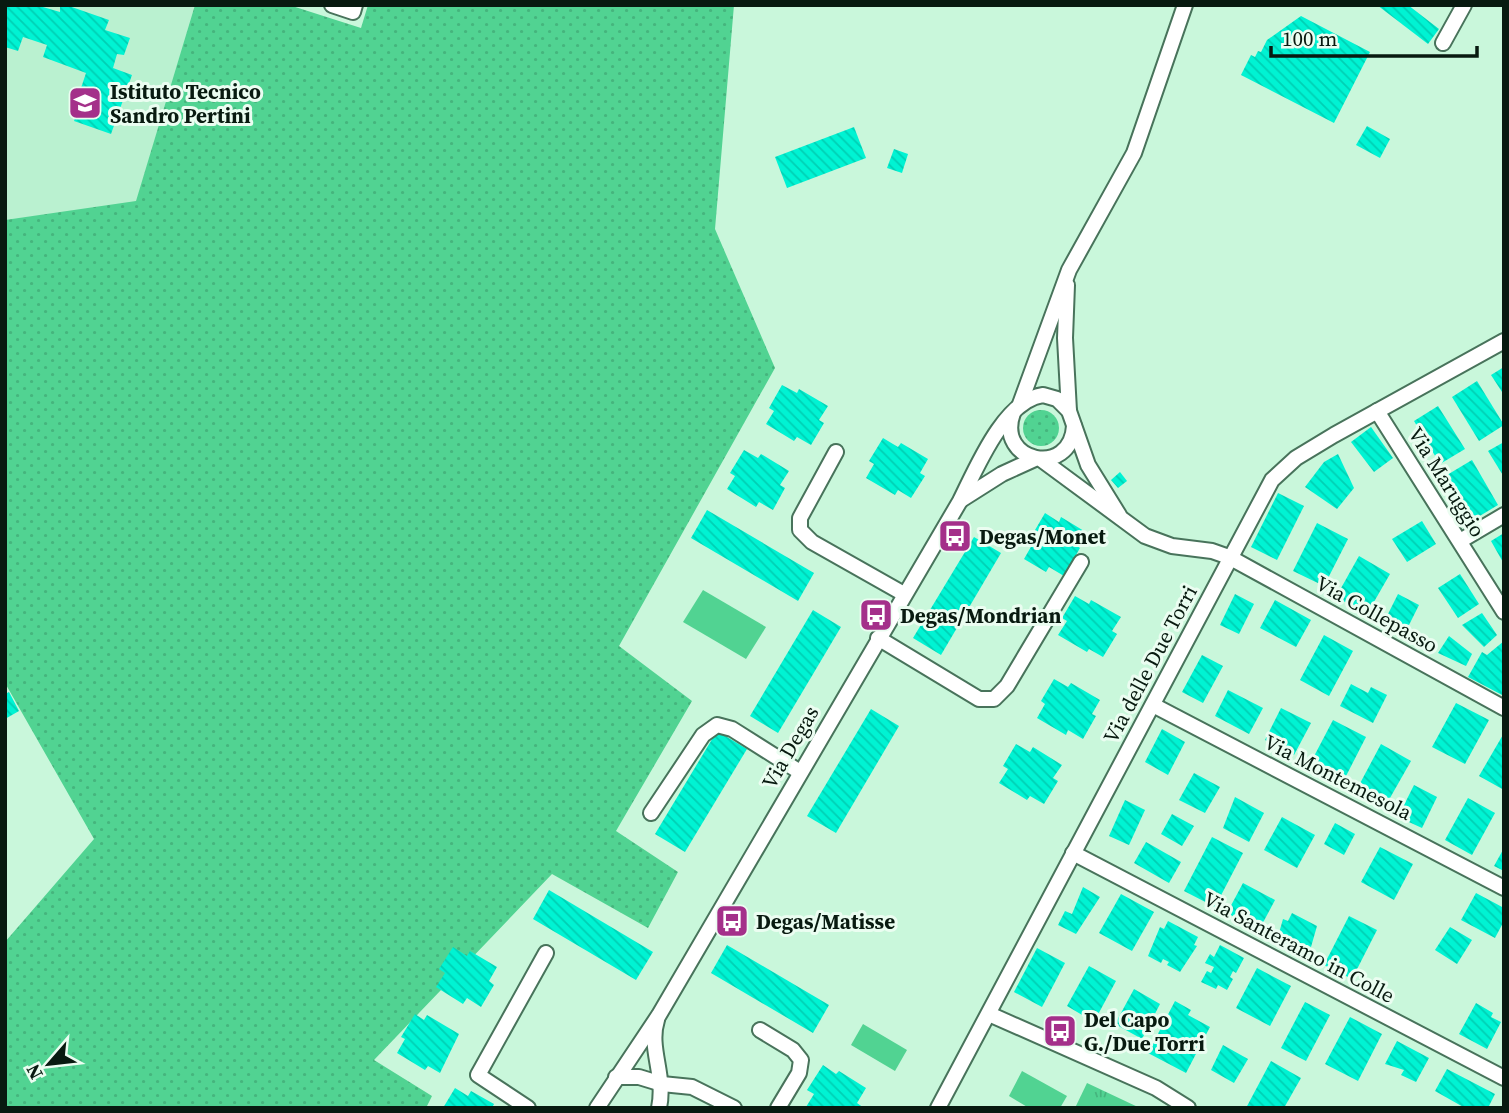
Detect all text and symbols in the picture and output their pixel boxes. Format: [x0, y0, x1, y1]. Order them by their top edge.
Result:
scale bar [1271, 14, 1478, 58]
text: 100 m [1282, 24, 1337, 53]
place label: Istituto Tecnico Sandro Pertini [110, 77, 261, 130]
school or university icon: Istituto Tecnico Sandro Pertini [66, 84, 104, 122]
street label: Via Maruggio [1402, 421, 1492, 543]
bus stop icon: Degas/Monet [936, 517, 974, 555]
place label: Degas/Monet [979, 522, 1106, 551]
street label: Via Collepasso [1311, 568, 1443, 660]
street label: Via delle Due Torri [1096, 580, 1204, 748]
bus stop icon: Degas/Mondrian [857, 596, 895, 634]
place label: Degas/Mondrian [900, 601, 1061, 630]
street label: Via Degas [755, 700, 825, 794]
street label: Via Montemesola [1259, 727, 1417, 827]
street label: Via Santeramo in Colle [1198, 884, 1400, 1010]
bus stop icon: Degas/Matisse [713, 902, 751, 940]
place label: Degas/Matisse [756, 907, 895, 936]
place label: Del Capo G./Due Torri [1084, 1005, 1205, 1058]
bus stop icon: Del Capo G./Due Torri [1041, 1012, 1079, 1050]
north arrow [14, 1029, 84, 1099]
text: N [19, 1060, 49, 1084]

